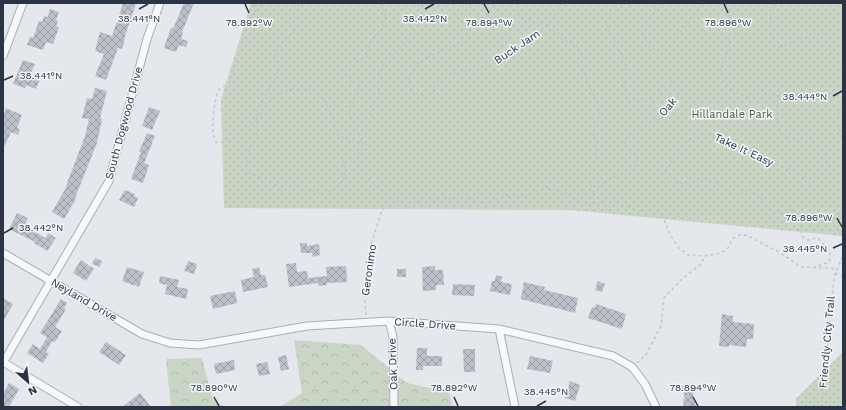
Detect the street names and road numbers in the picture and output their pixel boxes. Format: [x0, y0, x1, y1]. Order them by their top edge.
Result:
street label: Buck Jam [492, 27, 542, 67]
street label: South Dogwood Drive [103, 65, 145, 181]
street label: Oak [656, 95, 680, 119]
street label: Take It Easy [712, 131, 776, 170]
street label: Geronimo [359, 243, 379, 297]
street label: Neyland Drive [49, 276, 119, 324]
street label: Friendly City Trail [816, 295, 838, 389]
street label: Circle Drive [394, 315, 456, 333]
street label: Oak Drive [386, 338, 400, 390]

